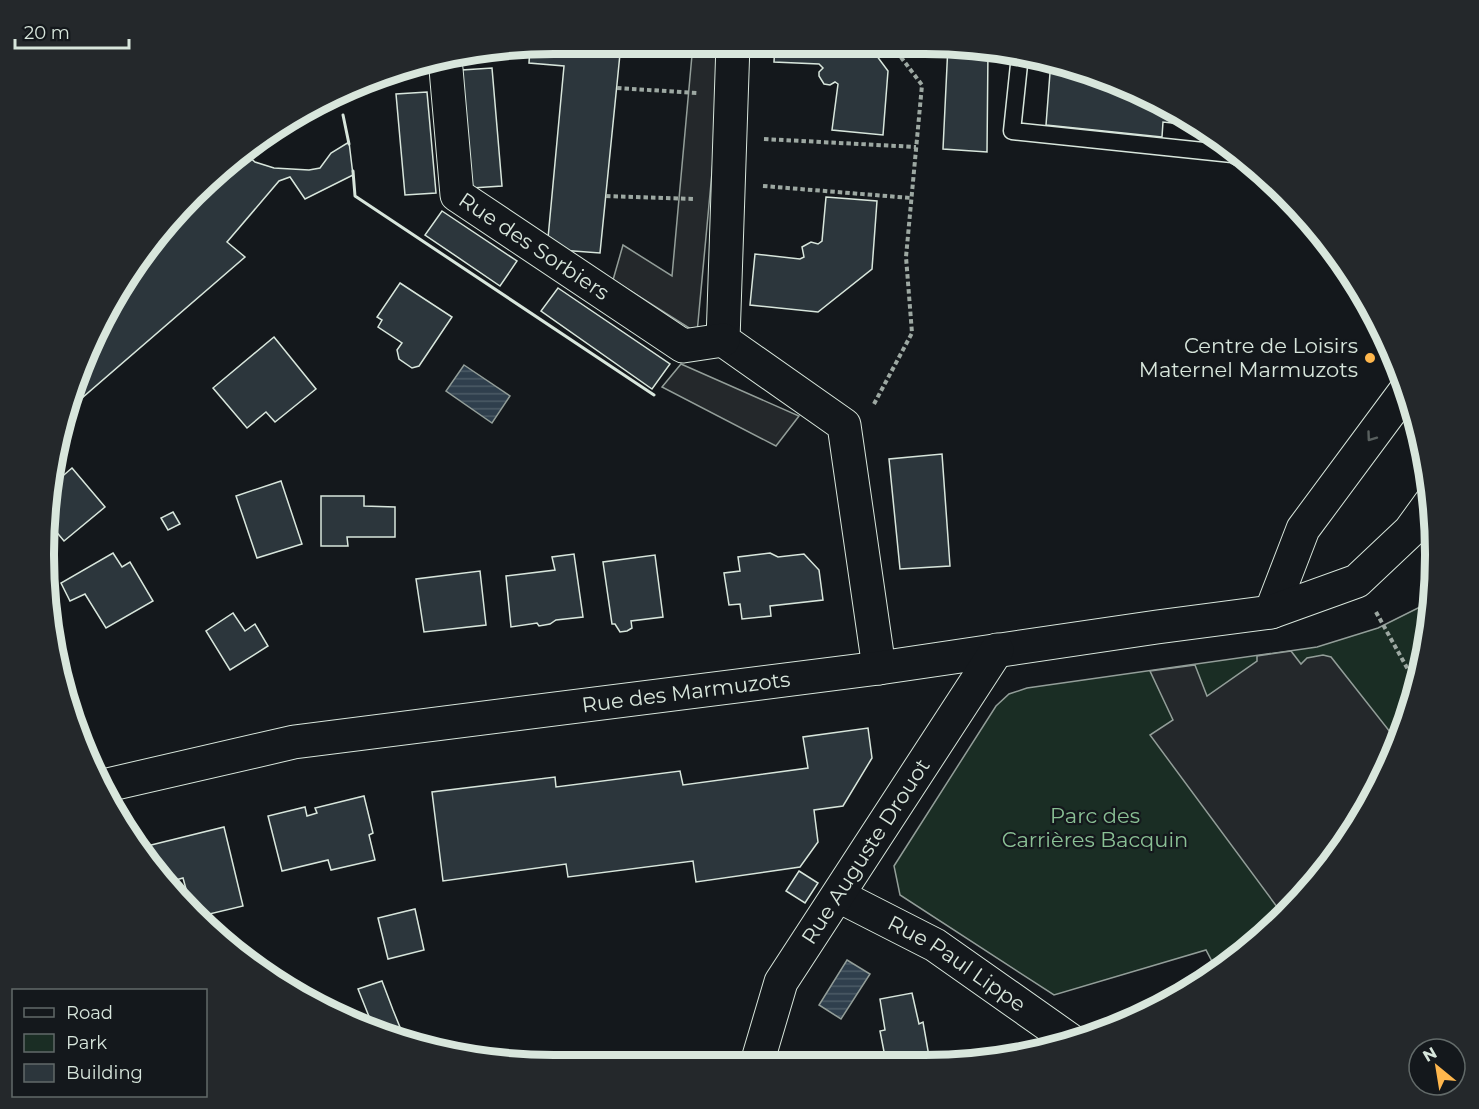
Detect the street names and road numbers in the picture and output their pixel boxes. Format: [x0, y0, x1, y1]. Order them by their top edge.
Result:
street label: Rue des Sorbiers [454, 187, 614, 305]
street label: Rue des Marmuzots [580, 666, 791, 718]
street label: Rue Auguste Drouot [796, 754, 935, 949]
street label: Rue Paul Lippe [884, 910, 1031, 1017]

